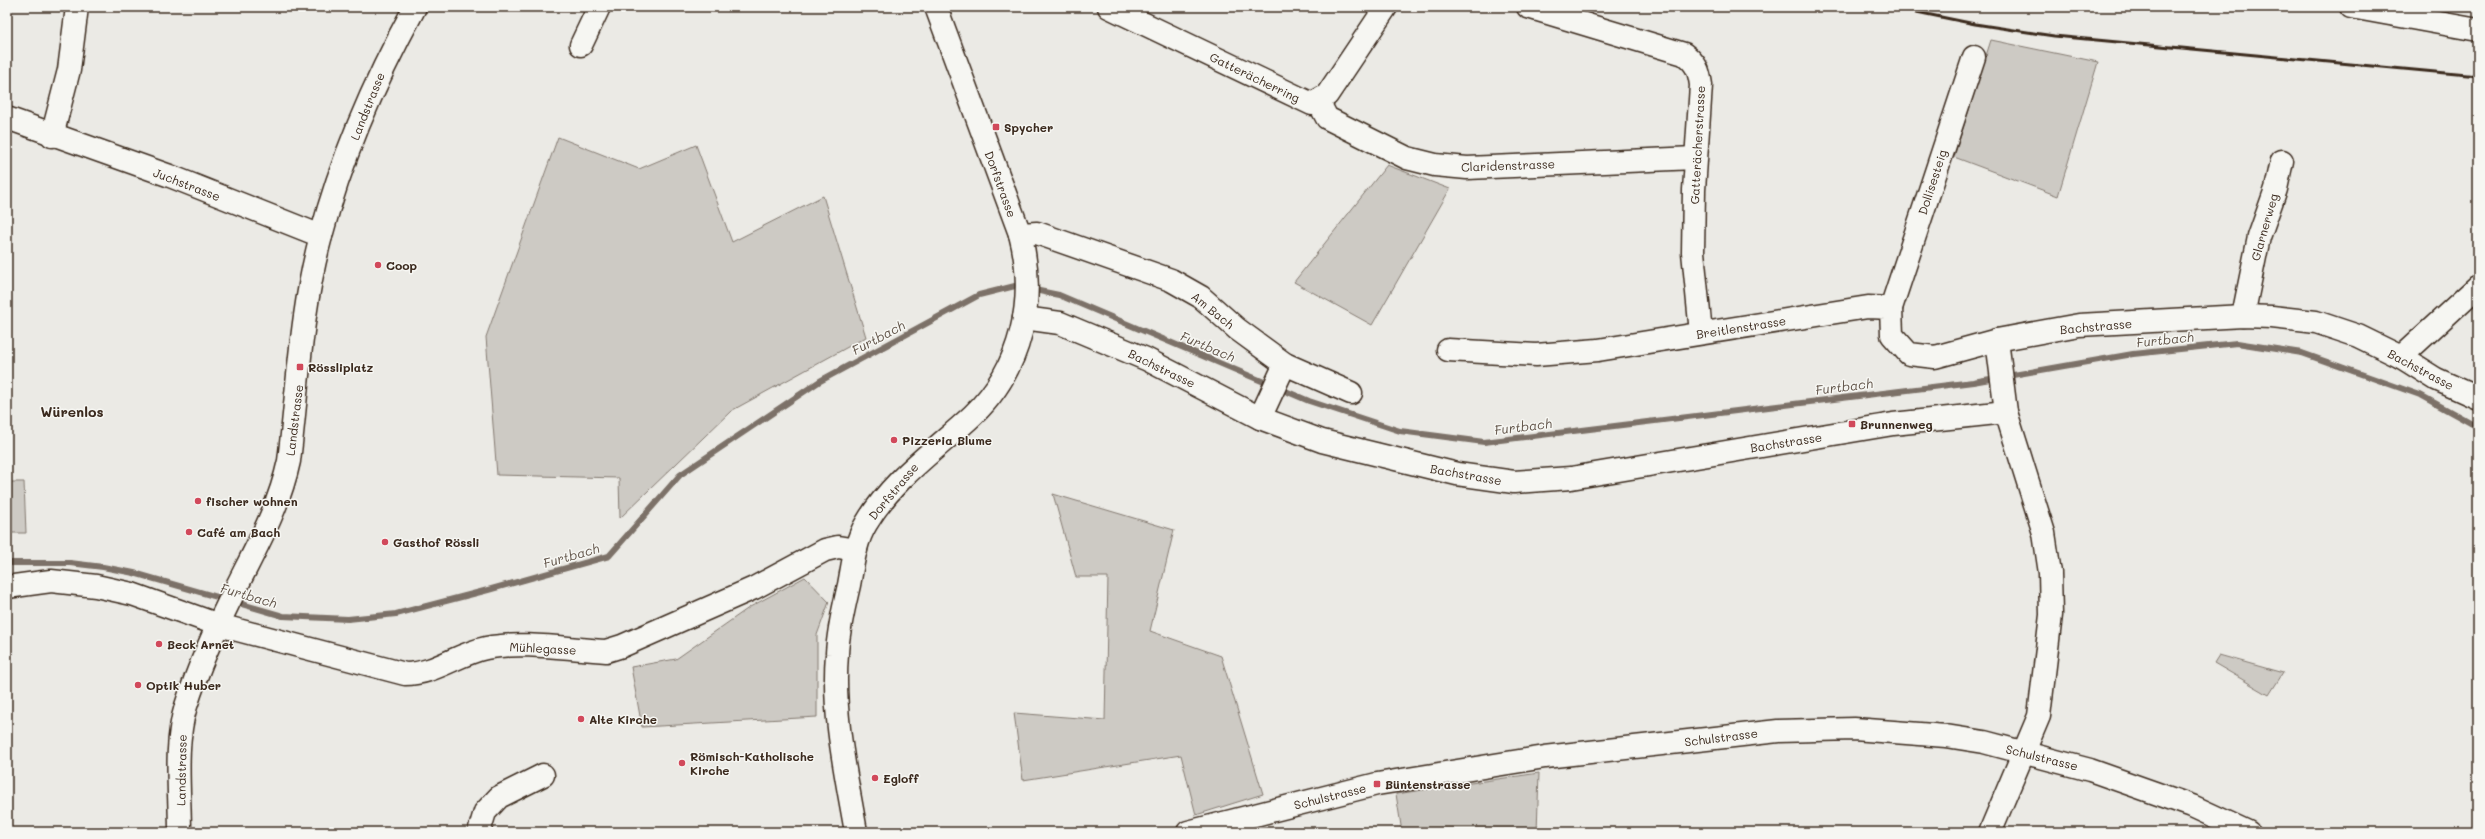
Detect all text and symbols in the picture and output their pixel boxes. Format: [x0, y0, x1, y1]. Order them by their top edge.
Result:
street label: Gatterächerring [1207, 48, 1303, 106]
street label: Landstrasse [346, 70, 388, 142]
street label: Gatterächerstrasse [1686, 85, 1708, 205]
place label: Spycher [1004, 119, 1053, 135]
marker: Spycher [991, 122, 1001, 132]
street label: Dollisesteig [1914, 147, 1950, 217]
street label: Dorfstrasse [982, 148, 1020, 220]
street label: Claridenstrasse [1461, 155, 1555, 175]
street label: Juchstrasse [151, 164, 223, 204]
street label: Glarnerweg [2247, 192, 2281, 262]
place label: Coop [386, 257, 417, 273]
marker: Coop [373, 260, 383, 270]
street label: Am Bach [1188, 288, 1238, 332]
street label: Breitlenstrasse [1695, 312, 1787, 342]
street label: Bachstrasse [2059, 315, 2133, 337]
water label: Furtbach [848, 316, 908, 358]
water label: Furtbach [1178, 327, 1238, 365]
water label: Furtbach [2135, 328, 2195, 350]
street label: Bachstrasse [1126, 345, 1198, 391]
street label: Bachstrasse [2385, 345, 2457, 393]
place label: Rössliplatz [308, 359, 373, 375]
marker: Rössliplatz [295, 362, 305, 372]
water label: Furtbach [1814, 374, 1874, 398]
street label: Landstrasse [282, 383, 306, 457]
district label: Würenlos [41, 402, 103, 421]
water label: Furtbach [1493, 414, 1553, 438]
place label: Brunnenweg [1860, 416, 1933, 432]
marker: Brunnenweg [1847, 419, 1857, 429]
street label: Bachstrasse [1749, 428, 1823, 456]
place label: Pizzeria Blume [902, 432, 992, 448]
marker: Pizzeria Blume [889, 435, 899, 445]
street label: Dorfstrasse [864, 459, 922, 523]
street label: Bachstrasse [1429, 460, 1503, 488]
place label: fischer wohnen [206, 493, 298, 509]
marker: fischer wohnen [193, 496, 203, 506]
place label: Café am Bach [197, 524, 280, 540]
marker: Café am Bach [184, 527, 194, 537]
place label: Gasthof Rössli [393, 534, 480, 550]
marker: Gasthof Rössli [380, 537, 390, 547]
water label: Furtbach [541, 539, 601, 571]
water label: Furtbach [219, 579, 279, 611]
place label: Beck Arnet [167, 636, 234, 652]
street label: Mühlegasse [509, 638, 577, 658]
marker: Beck Arnet [154, 639, 164, 649]
place label: Optik Huber [146, 677, 221, 693]
marker: Optik Huber [133, 680, 143, 690]
place label: Alte Kirche [589, 711, 657, 727]
marker: Alte Kirche [576, 714, 586, 724]
street label: Schulstrasse [1683, 725, 1759, 749]
street label: Landstrasse [172, 734, 190, 806]
street label: Schulstrasse [2004, 740, 2080, 774]
place label: Römisch-Katholische Kirche [690, 748, 814, 778]
marker: Römisch-Katholische Kirche [677, 758, 687, 768]
place label: Egloff [883, 770, 919, 786]
marker: Egloff [870, 773, 880, 783]
place label: Büntenstrasse [1385, 776, 1470, 792]
street label: Schulstrasse [1292, 779, 1368, 813]
marker: Büntenstrasse [1372, 779, 1382, 789]

